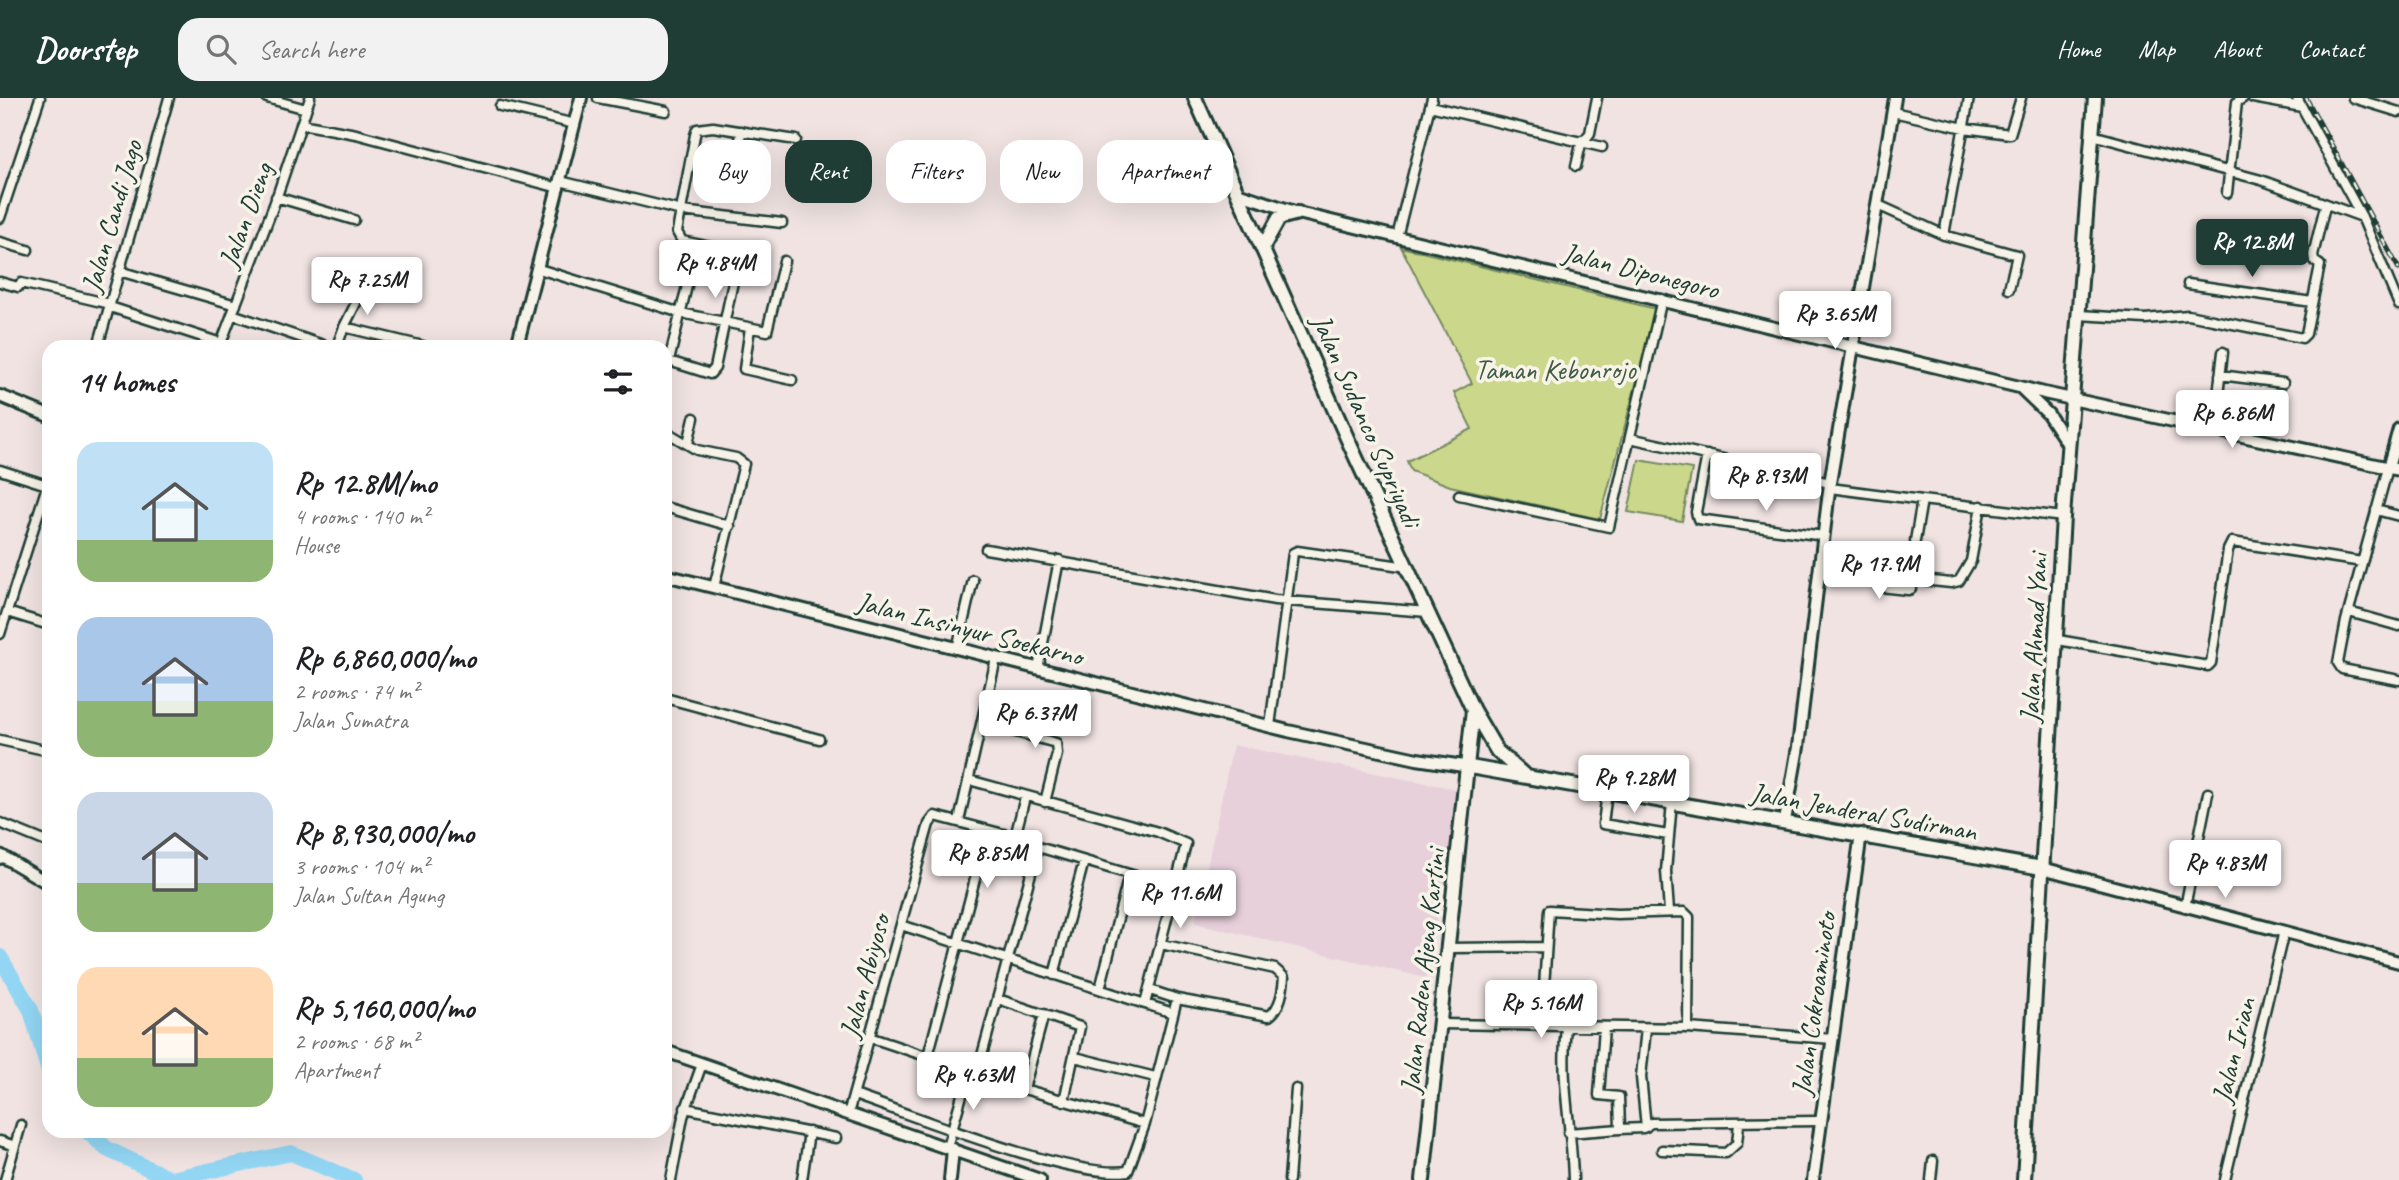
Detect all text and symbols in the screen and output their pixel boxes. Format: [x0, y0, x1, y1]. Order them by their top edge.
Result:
search box [178, 18, 668, 81]
text: Doorstep [35, 28, 136, 70]
icon: search [202, 30, 240, 68]
text: Search here [258, 33, 364, 66]
text: Home [2057, 34, 2100, 64]
text: Map [2138, 34, 2175, 64]
text: About [2213, 34, 2261, 64]
text: Contact [2299, 34, 2364, 64]
street label: Jalan Candi Jago [73, 134, 150, 298]
chip: Buy [693, 140, 771, 203]
chip: Rent [785, 140, 872, 203]
chip: Filters [886, 140, 986, 203]
chip: New [1000, 140, 1083, 203]
chip: Apartment [1097, 140, 1233, 203]
street label: Jalan Dieng [210, 157, 281, 274]
pin: Rp 12.8M [2180, 220, 2324, 279]
text: Rp 12.8M [2212, 227, 2292, 256]
street label: Jalan Diponegoro [1557, 234, 1724, 307]
pin: Rp 4.84M [643, 240, 787, 300]
text: Rp 4.84M [675, 248, 755, 277]
pin: Rp 7.25M [295, 258, 439, 317]
text: Rp 7.25M [327, 265, 407, 294]
pin: Rp 3.65M [1763, 292, 1907, 351]
text: Rp 3.65M [1795, 299, 1875, 328]
street label: Jalan Sudanco Supriyadi [1303, 307, 1431, 535]
park label: Taman Kebonrojo [1474, 352, 1638, 387]
text: 14 homes [77, 363, 175, 401]
icon: filters [599, 363, 637, 401]
pin: Rp 6.86M [2160, 390, 2304, 450]
text: Rp 6.86M [2192, 398, 2272, 427]
pin: Rp 8.93M [1694, 454, 1838, 513]
text: Rp 8.93M [1726, 461, 1806, 490]
text: Rp 12.8M/mo [294, 464, 436, 502]
icon: home [133, 470, 217, 554]
text: 4 rooms · 140 m² [294, 502, 429, 531]
text: House [294, 531, 339, 560]
pin: Rp 17.9M [1807, 542, 1951, 601]
text: Rp 17.9M [1839, 549, 1919, 578]
street label: Jalan Ahmad Yani [2011, 549, 2056, 726]
street label: Jalan Insinyur Soekarno [851, 583, 1089, 674]
text: Rp 6,860,000/mo [294, 639, 476, 677]
icon: home [133, 645, 217, 729]
text: 2 rooms · 74 m² [294, 677, 418, 706]
pin: Rp 6.37M [963, 690, 1107, 750]
text: Rp 6.37M [995, 698, 1075, 727]
text: Jalan Sumatra [294, 706, 408, 735]
pin: Rp 9.28M [1562, 756, 1706, 815]
text: Rp 9.28M [1594, 763, 1674, 792]
street label: Jalan Jenderal Sudirman [1746, 774, 1981, 849]
text: Rp 8,930,000/mo [294, 814, 474, 852]
icon: home [133, 820, 217, 904]
pin: Rp 8.85M [915, 830, 1059, 890]
text: Rp 8.85M [947, 838, 1027, 867]
pin: Rp 4.83M [2153, 840, 2297, 900]
street label: Jalan Raden Ajeng Kartini [1392, 843, 1453, 1097]
text: Rp 4.83M [2185, 848, 2265, 877]
text: 3 rooms · 104 m² [294, 852, 429, 881]
pin: Rp 11.6M [1108, 870, 1252, 930]
text: Rp 11.6M [1140, 878, 1220, 907]
text: Jalan Sultan Agung [294, 881, 444, 910]
street label: Jalan Cokroaminoto [1783, 907, 1844, 1100]
street label: Jalan Abiyoso [831, 908, 899, 1044]
pin: Rp 5.16M [1469, 981, 1613, 1040]
text: Rp 5.16M [1501, 988, 1581, 1017]
text: Rp 5,160,000/mo [294, 989, 474, 1027]
street label: Jalan Irian [2203, 993, 2264, 1108]
icon: home [133, 995, 217, 1079]
text: 2 rooms · 68 m² [294, 1027, 418, 1056]
pin: Rp 4.63M [901, 1052, 1045, 1112]
text: Apartment [294, 1056, 379, 1085]
text: Rp 4.63M [933, 1060, 1013, 1089]

